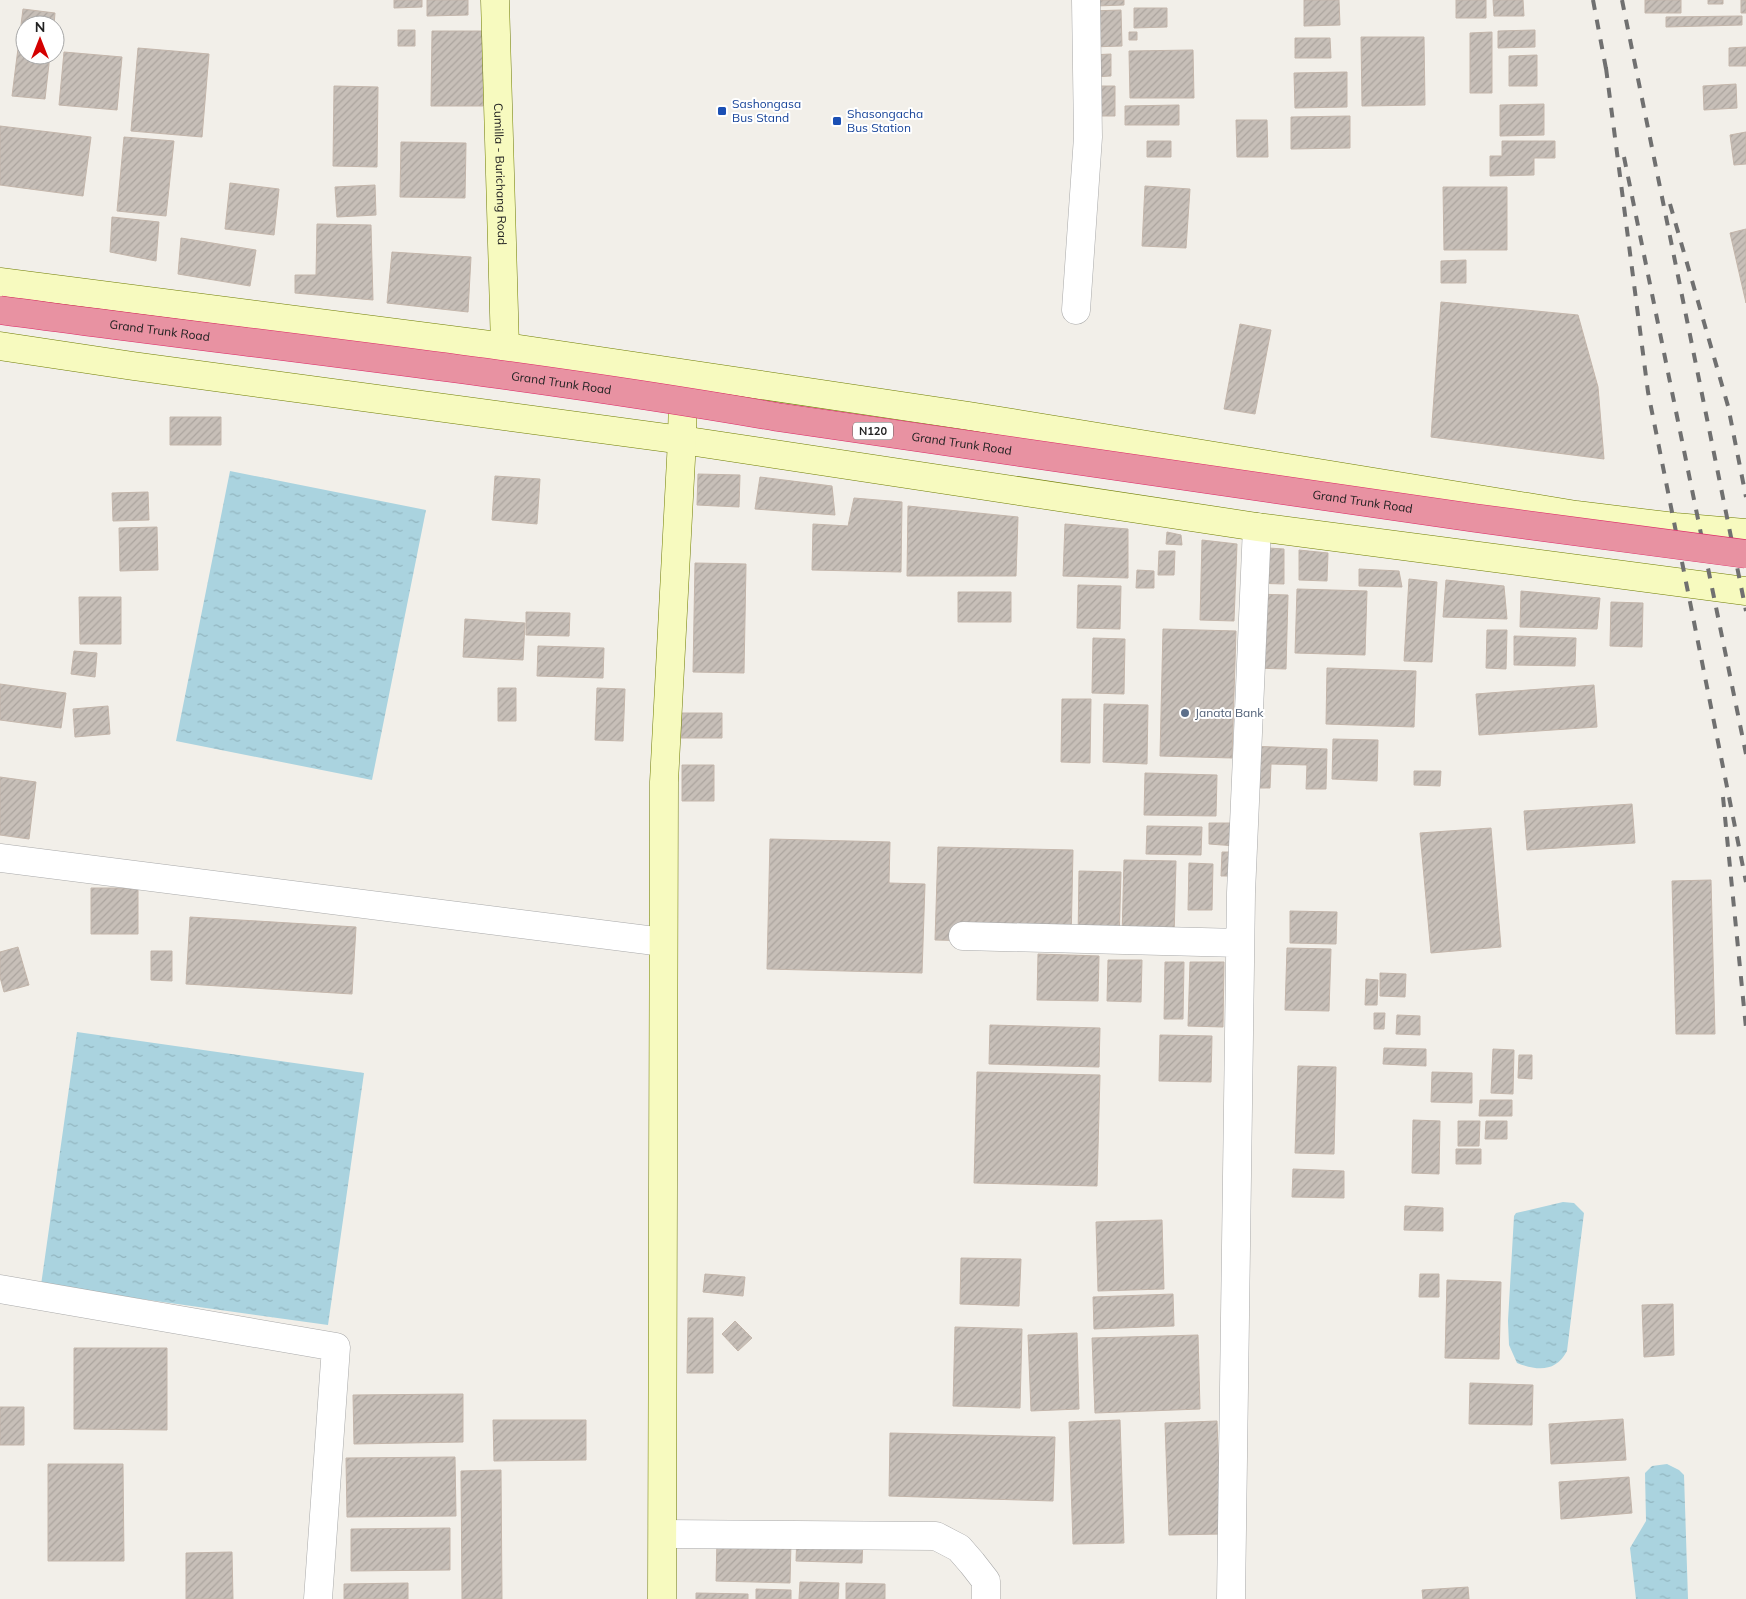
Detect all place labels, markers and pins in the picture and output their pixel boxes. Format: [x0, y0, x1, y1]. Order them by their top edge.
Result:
place label: Sashongasa Bus Stand [732, 96, 801, 125]
marker: Sashongasa Bus Stand [716, 105, 728, 117]
place label: Shasongacha Bus Station [847, 106, 923, 135]
marker: Shasongacha Bus Station [831, 115, 843, 127]
place label: Janata Bank [1195, 705, 1264, 720]
marker: Janata Bank [1179, 707, 1191, 719]

